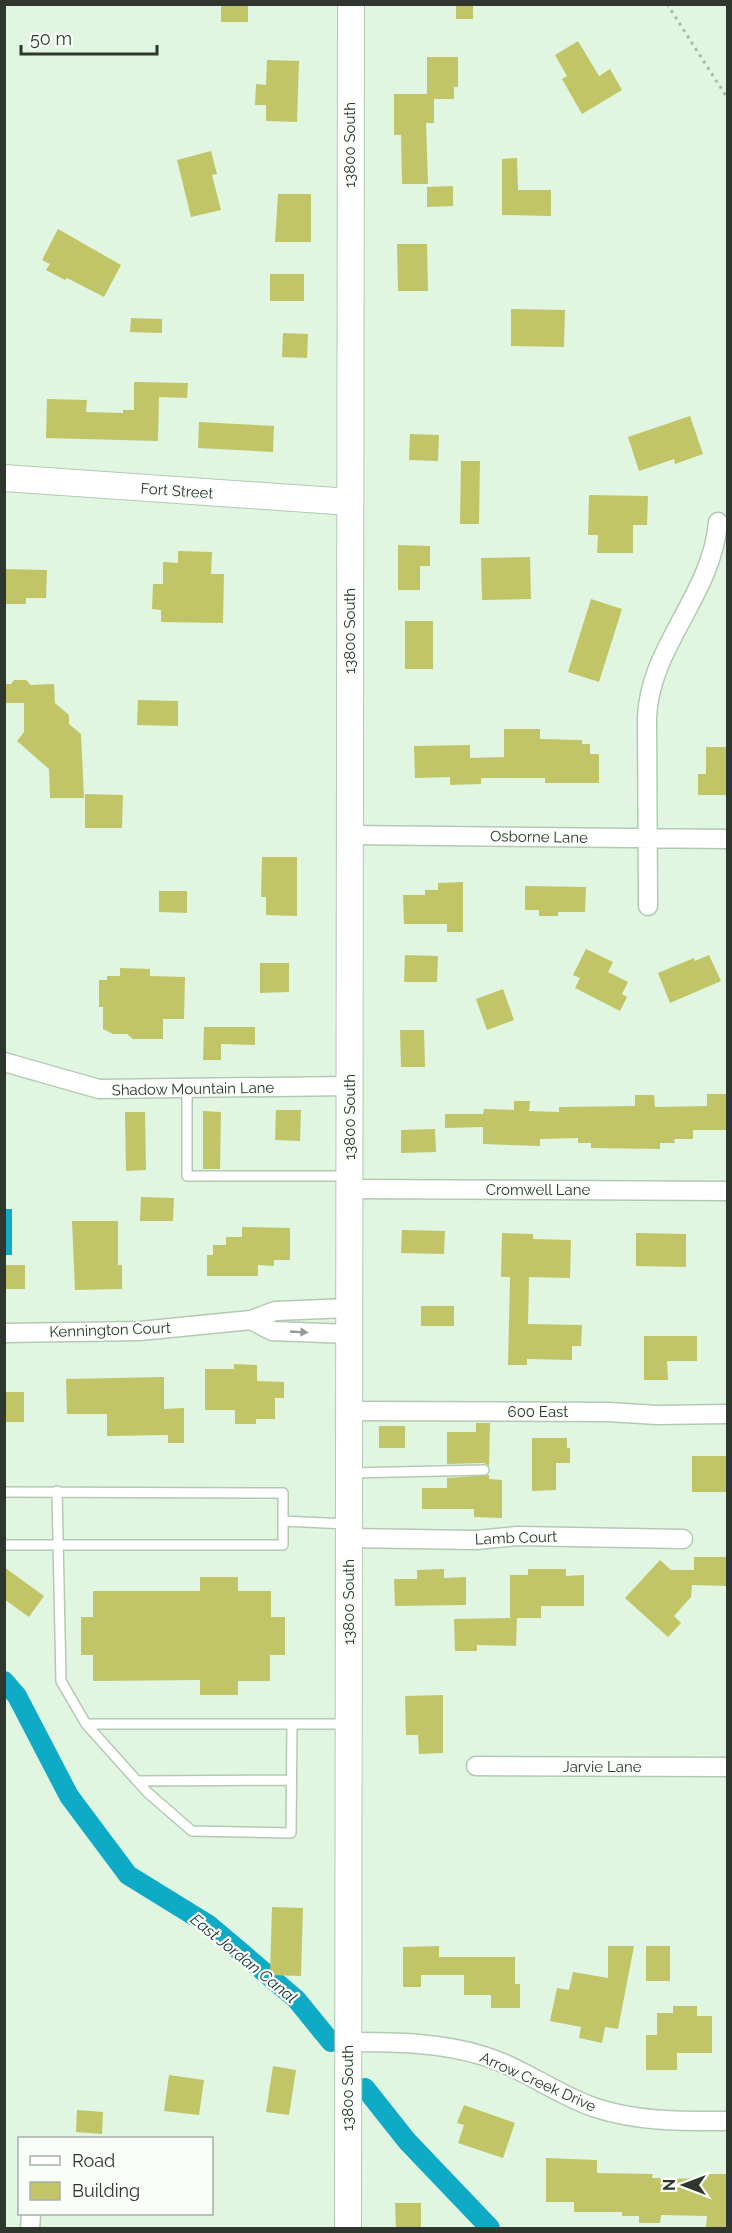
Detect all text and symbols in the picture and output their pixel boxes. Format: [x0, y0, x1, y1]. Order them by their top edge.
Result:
scale bar [21, 18, 158, 56]
text: 50 m [30, 28, 72, 49]
street label: 13800 South [341, 102, 359, 188]
street label: Fort Street [140, 479, 214, 503]
street label: 13800 South [341, 588, 359, 674]
street label: Osborne Lane [490, 827, 588, 847]
street label: 13800 South [341, 1074, 359, 1160]
street label: Shadow Mountain Lane [112, 1079, 275, 1099]
street label: Cromwell Lane [486, 1181, 590, 1199]
street label: Kennington Court [49, 1319, 171, 1341]
one-way arrow [289, 1328, 308, 1337]
street label: 600 East [508, 1403, 568, 1421]
street label: Lamb Court [475, 1528, 557, 1548]
street label: 13800 South [340, 1559, 358, 1645]
street label: Jarvie Lane [563, 1758, 642, 1776]
water label: East Jordan Canal [187, 1910, 301, 2007]
street label: 13800 South [339, 2045, 357, 2131]
street label: Arrow Creek Drive [477, 2048, 599, 2116]
legend [18, 2137, 213, 2215]
text: Road [72, 2150, 115, 2171]
north arrow [654, 2155, 714, 2215]
text: N [660, 2179, 679, 2191]
text: Building [72, 2180, 140, 2201]

